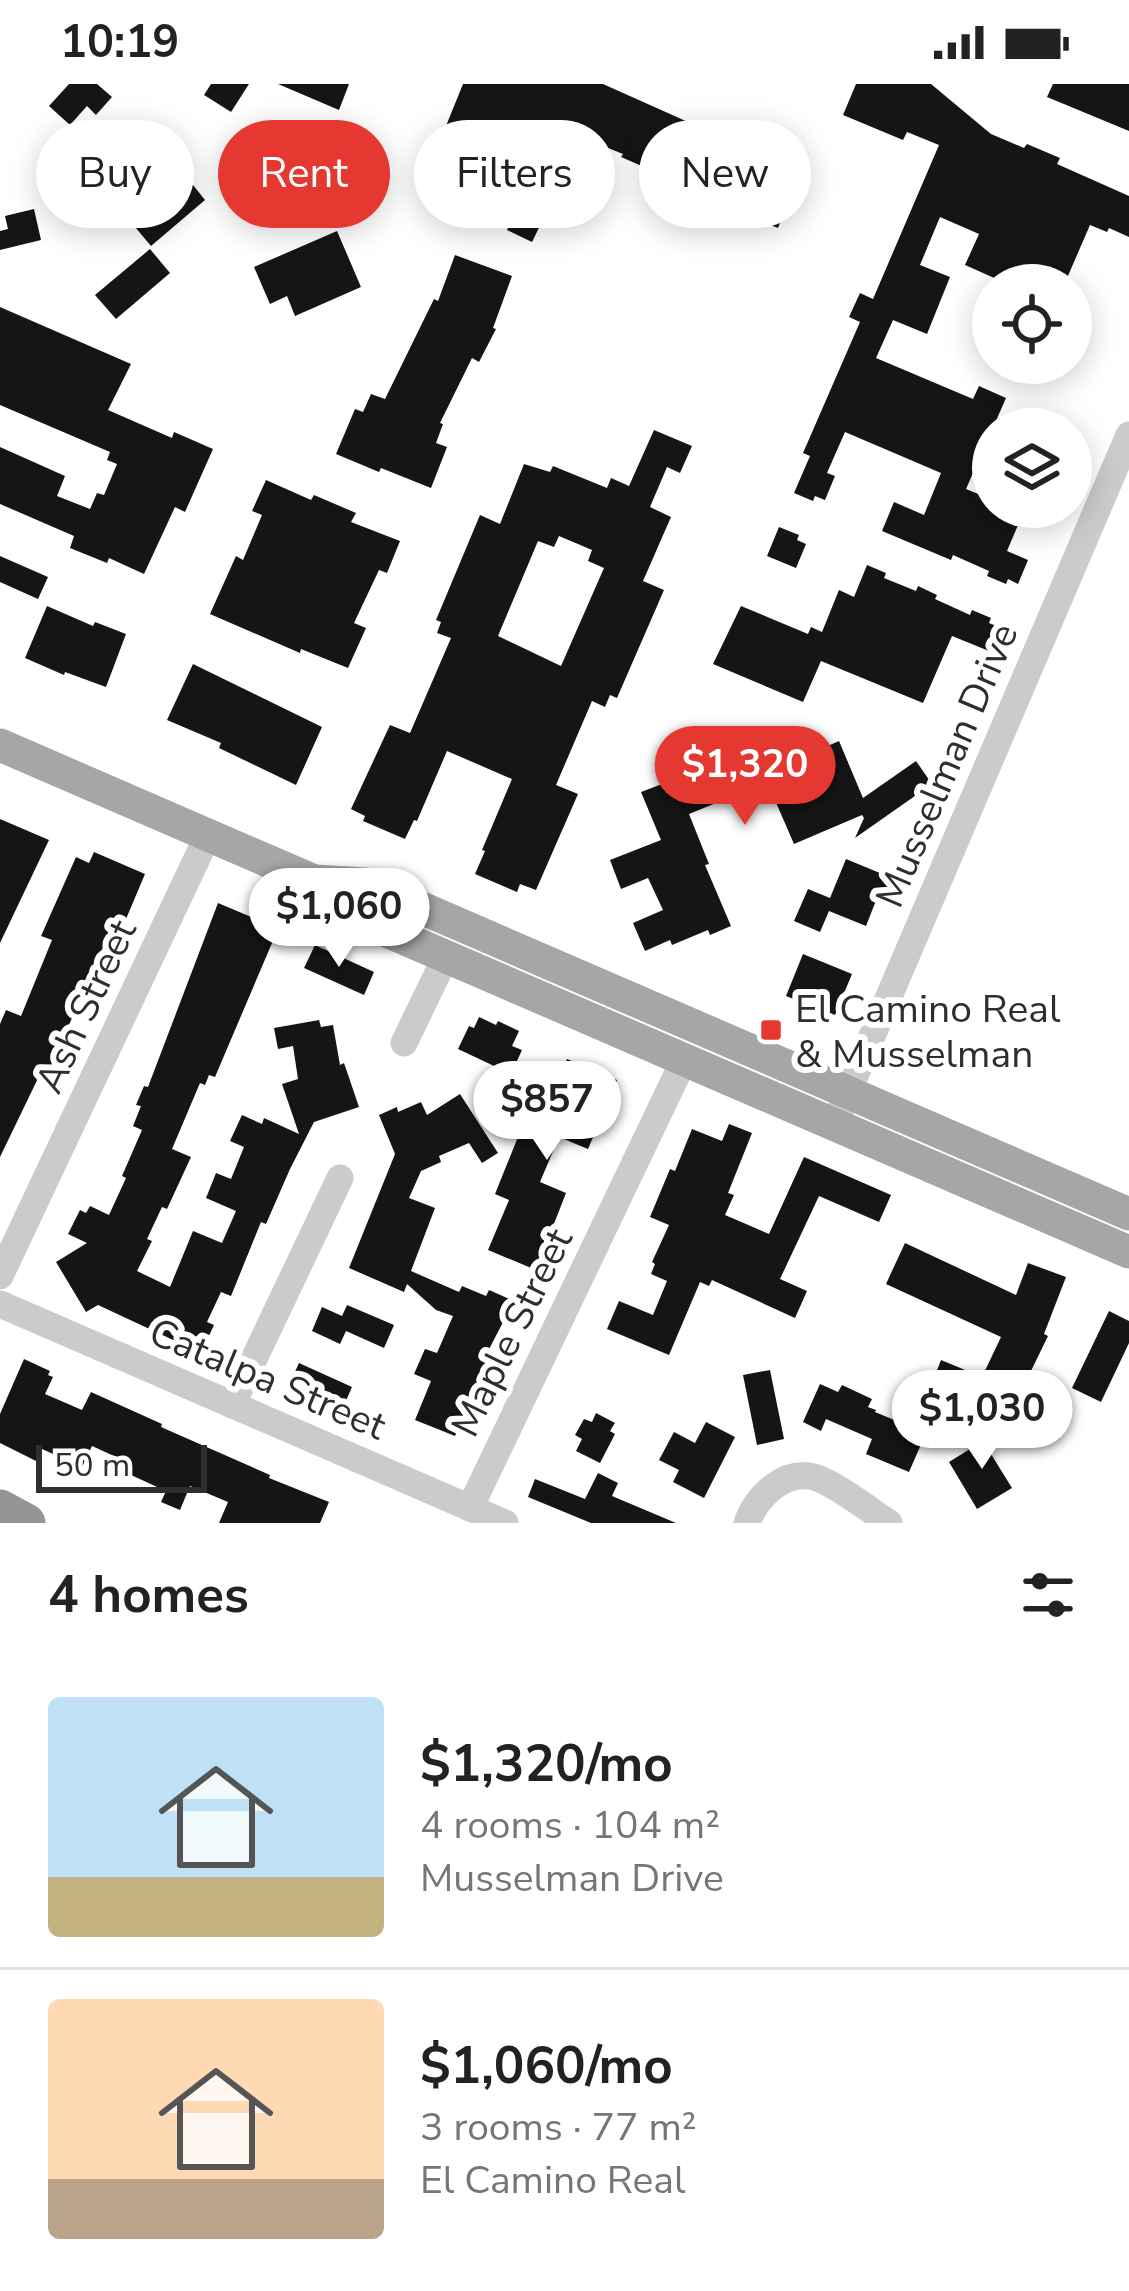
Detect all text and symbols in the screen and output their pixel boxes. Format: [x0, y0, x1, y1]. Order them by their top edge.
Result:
text: 10:19 [60, 12, 179, 73]
chip: Buy [36, 120, 194, 228]
chip: Rent [218, 120, 390, 228]
chip: Filters [414, 120, 615, 228]
chip: New [639, 120, 811, 228]
map controls [972, 264, 1092, 528]
button: locate [972, 264, 1092, 384]
button: layers [972, 408, 1092, 528]
street label: Musselman Drive [864, 615, 1031, 916]
pin: $1,320 [647, 726, 843, 828]
text: $1,320 [682, 738, 808, 791]
pin: $1,060 [241, 868, 437, 970]
text: $1,060 [276, 880, 402, 933]
street label: Ash Street [23, 911, 150, 1102]
place label: El Camino Real & Musselman [795, 983, 1061, 1081]
marker: El Camino Real & Musselman [758, 1017, 784, 1043]
pin: $857 [476, 1061, 618, 1163]
text: $857 [500, 1073, 594, 1126]
street label: Maple Street [439, 1219, 586, 1446]
street label: Catalpa Street [141, 1306, 394, 1453]
pin: $1,030 [884, 1370, 1080, 1472]
text: $1,030 [919, 1382, 1045, 1435]
scale bar [36, 1439, 207, 1492]
text: 50 m [54, 1443, 130, 1488]
text: 4 homes [48, 1560, 249, 1630]
icon: filters [1015, 1562, 1081, 1628]
text: $1,320/mo [420, 1729, 673, 1799]
icon: home [144, 1745, 288, 1889]
text: 4 rooms · 104 m² [420, 1799, 720, 1852]
text: Musselman Drive [420, 1852, 724, 1905]
text: $1,060/mo [420, 2031, 673, 2101]
icon: home [144, 2047, 288, 2191]
text: 3 rooms · 77 m² [420, 2101, 697, 2154]
text: El Camino Real [420, 2154, 685, 2207]

